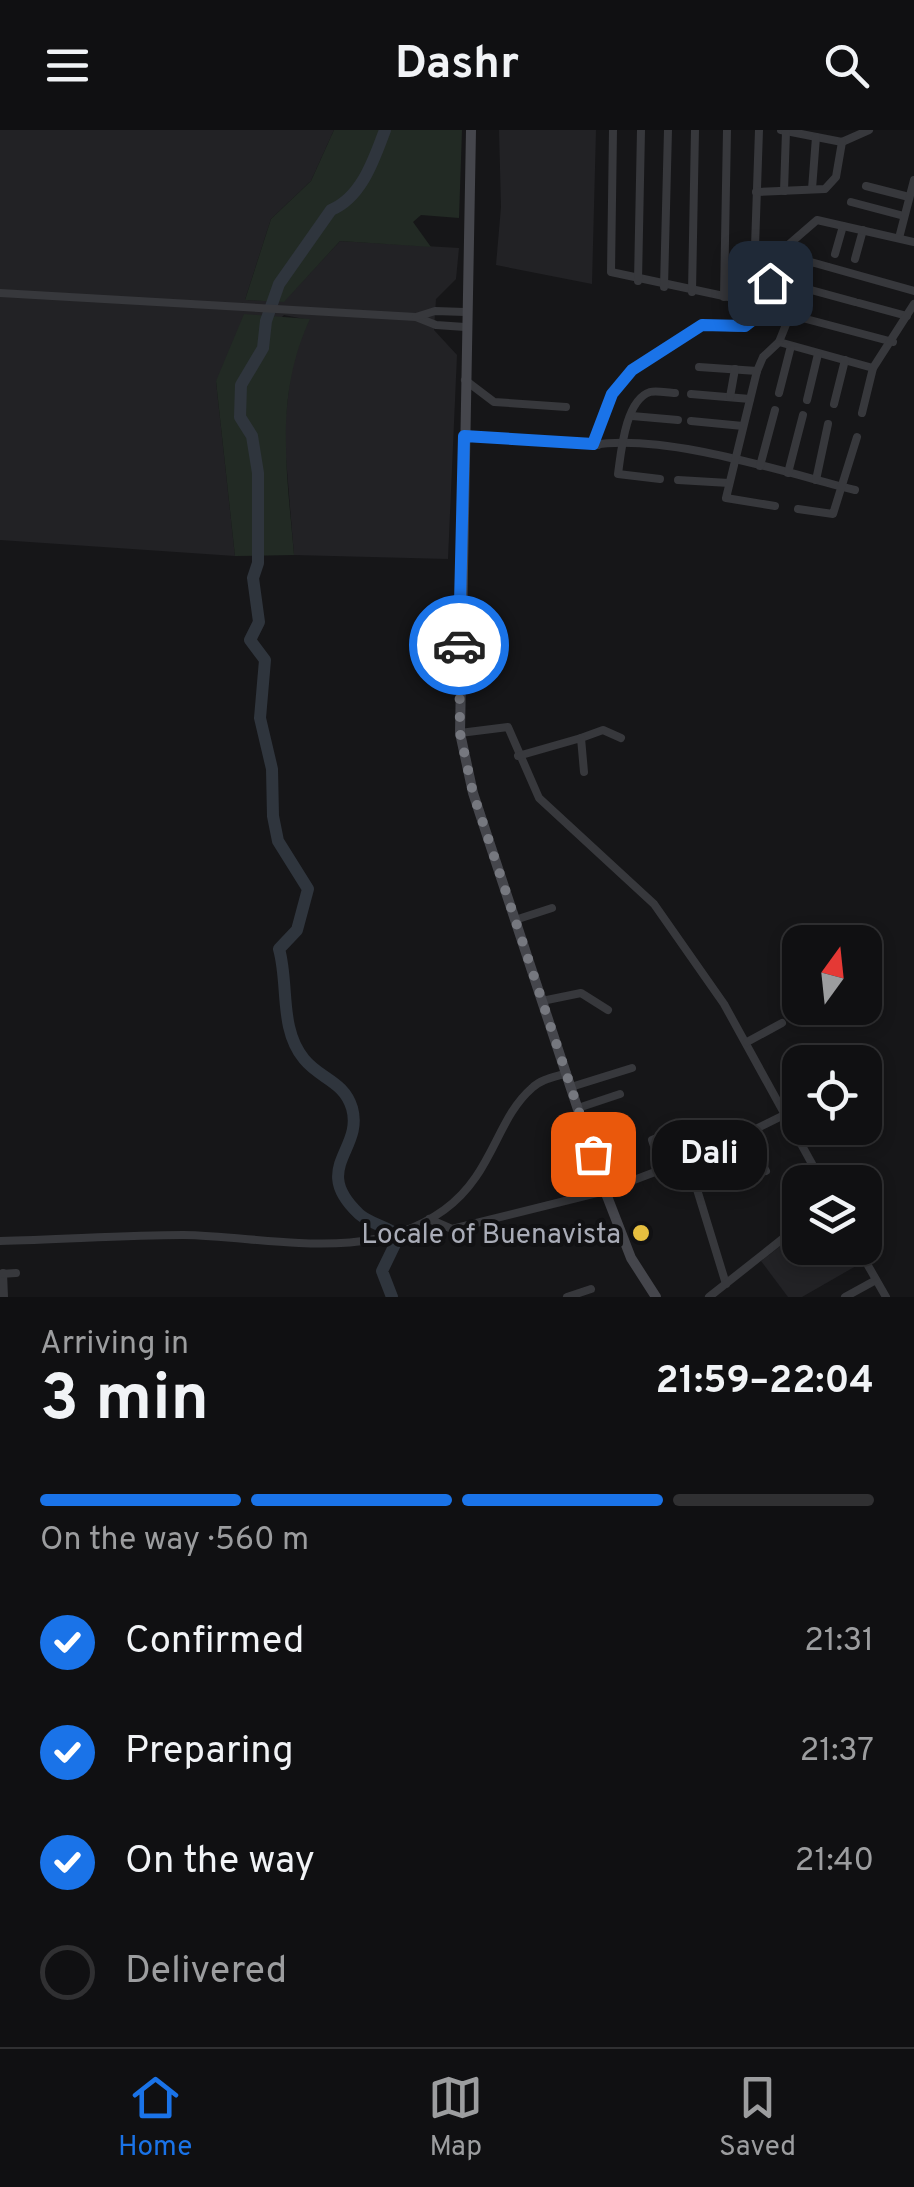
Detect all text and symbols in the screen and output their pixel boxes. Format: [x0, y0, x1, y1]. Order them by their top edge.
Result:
text: Dashr [395, 37, 519, 94]
icon: menu [40, 38, 95, 93]
icon: search [819, 38, 874, 93]
pin [728, 241, 813, 326]
icon: home [743, 256, 798, 311]
courier [409, 595, 509, 695]
icon: car [432, 618, 487, 673]
north arrow [782, 925, 882, 1025]
map controls [782, 925, 882, 1265]
button: locate [782, 1045, 882, 1145]
pin [551, 1112, 636, 1197]
callout: Dali [653, 1119, 768, 1189]
icon: bag [566, 1127, 621, 1182]
text: Dali [680, 1135, 739, 1175]
button: layers [782, 1165, 882, 1265]
place label: Locale of Buenavista [361, 1218, 621, 1254]
marker: Locale of Buenavista [630, 1222, 652, 1244]
text: Arriving in [40, 1325, 189, 1365]
text: 21:59–22:04 [656, 1358, 874, 1407]
text: 3 min [40, 1361, 209, 1443]
text: On the way · 560 m [40, 1521, 309, 1561]
icon: check [40, 1615, 95, 1670]
text: Confirmed [125, 1618, 304, 1667]
text: 21:31 [804, 1622, 874, 1662]
icon: check [40, 1725, 95, 1780]
text: Preparing [125, 1728, 294, 1777]
text: 21:37 [800, 1732, 874, 1772]
icon: check [40, 1835, 95, 1890]
text: On the way [125, 1838, 315, 1887]
text: 21:40 [795, 1842, 874, 1882]
text: Delivered [125, 1948, 287, 1997]
tab: Home [118, 2070, 192, 2166]
tab: Map [428, 2070, 483, 2166]
tab: Saved [719, 2070, 796, 2166]

